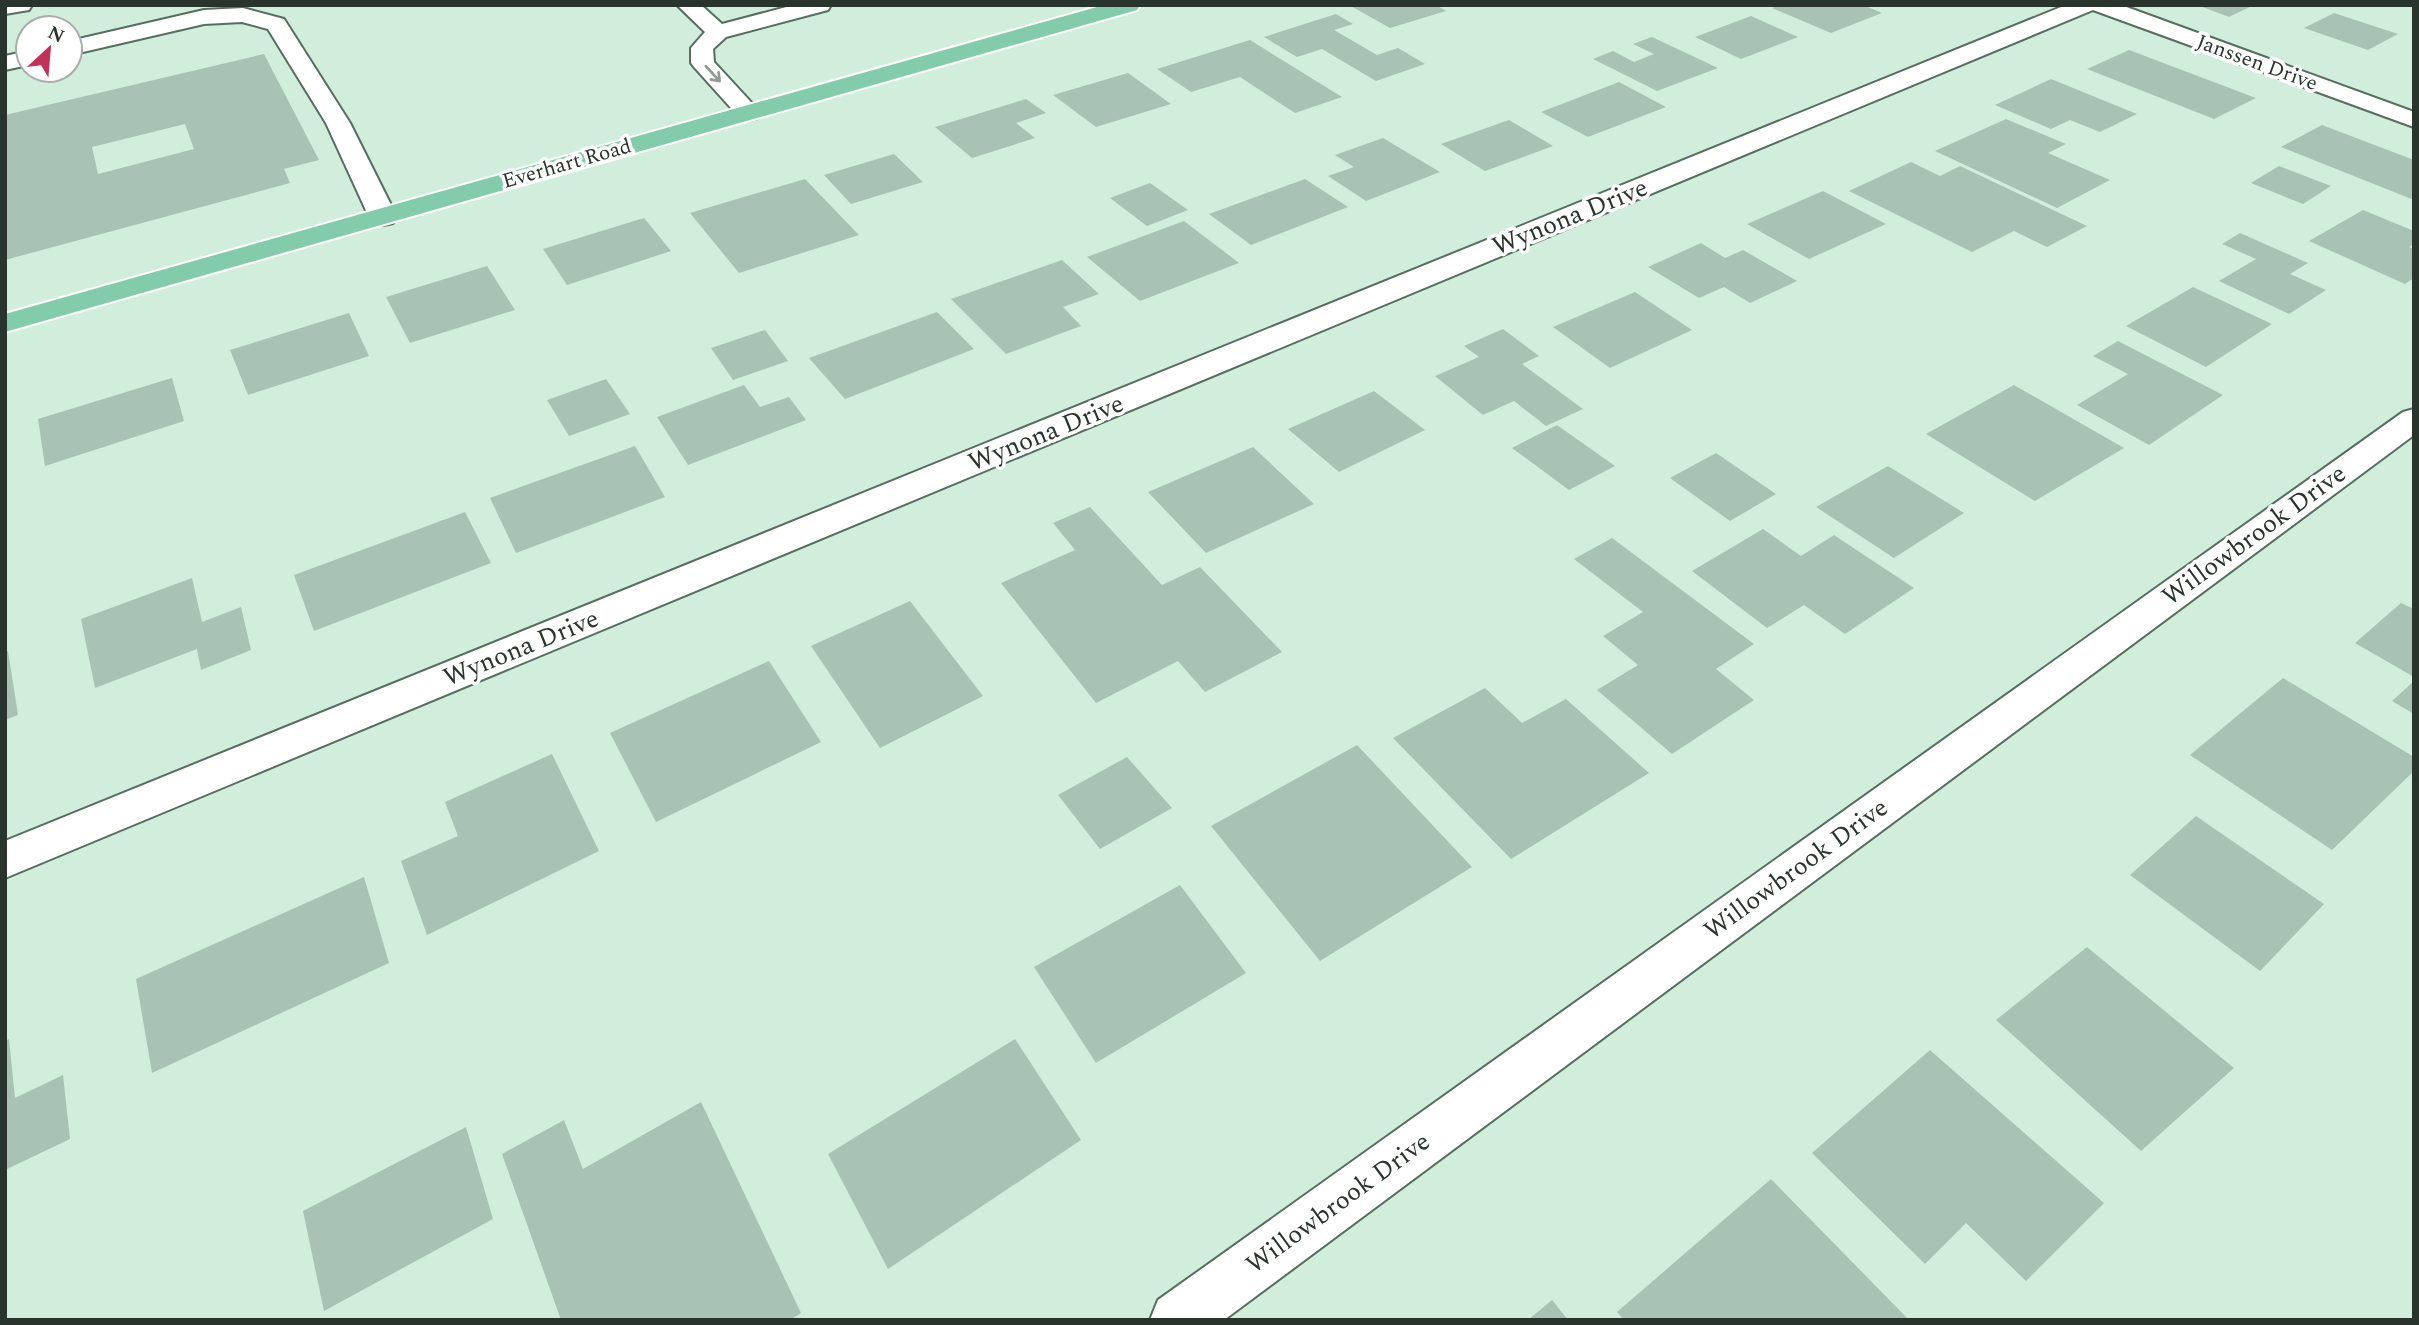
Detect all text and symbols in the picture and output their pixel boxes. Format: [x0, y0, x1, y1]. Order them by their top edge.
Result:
north arrow [14, 14, 84, 84]
text: N [42, 19, 69, 52]
street label: Janssen Drive [2192, 26, 2322, 100]
one-way arrow [705, 65, 721, 83]
street label: Everhart Road [499, 130, 635, 198]
street label: Wynona Drive [1486, 168, 1654, 266]
street label: Wynona Drive [962, 384, 1130, 482]
street label: Willowbrook Drive [2153, 454, 2355, 616]
street label: Wynona Drive [437, 599, 605, 697]
street label: Willowbrook Drive [1695, 788, 1897, 950]
street label: Willowbrook Drive [1237, 1122, 1439, 1284]

